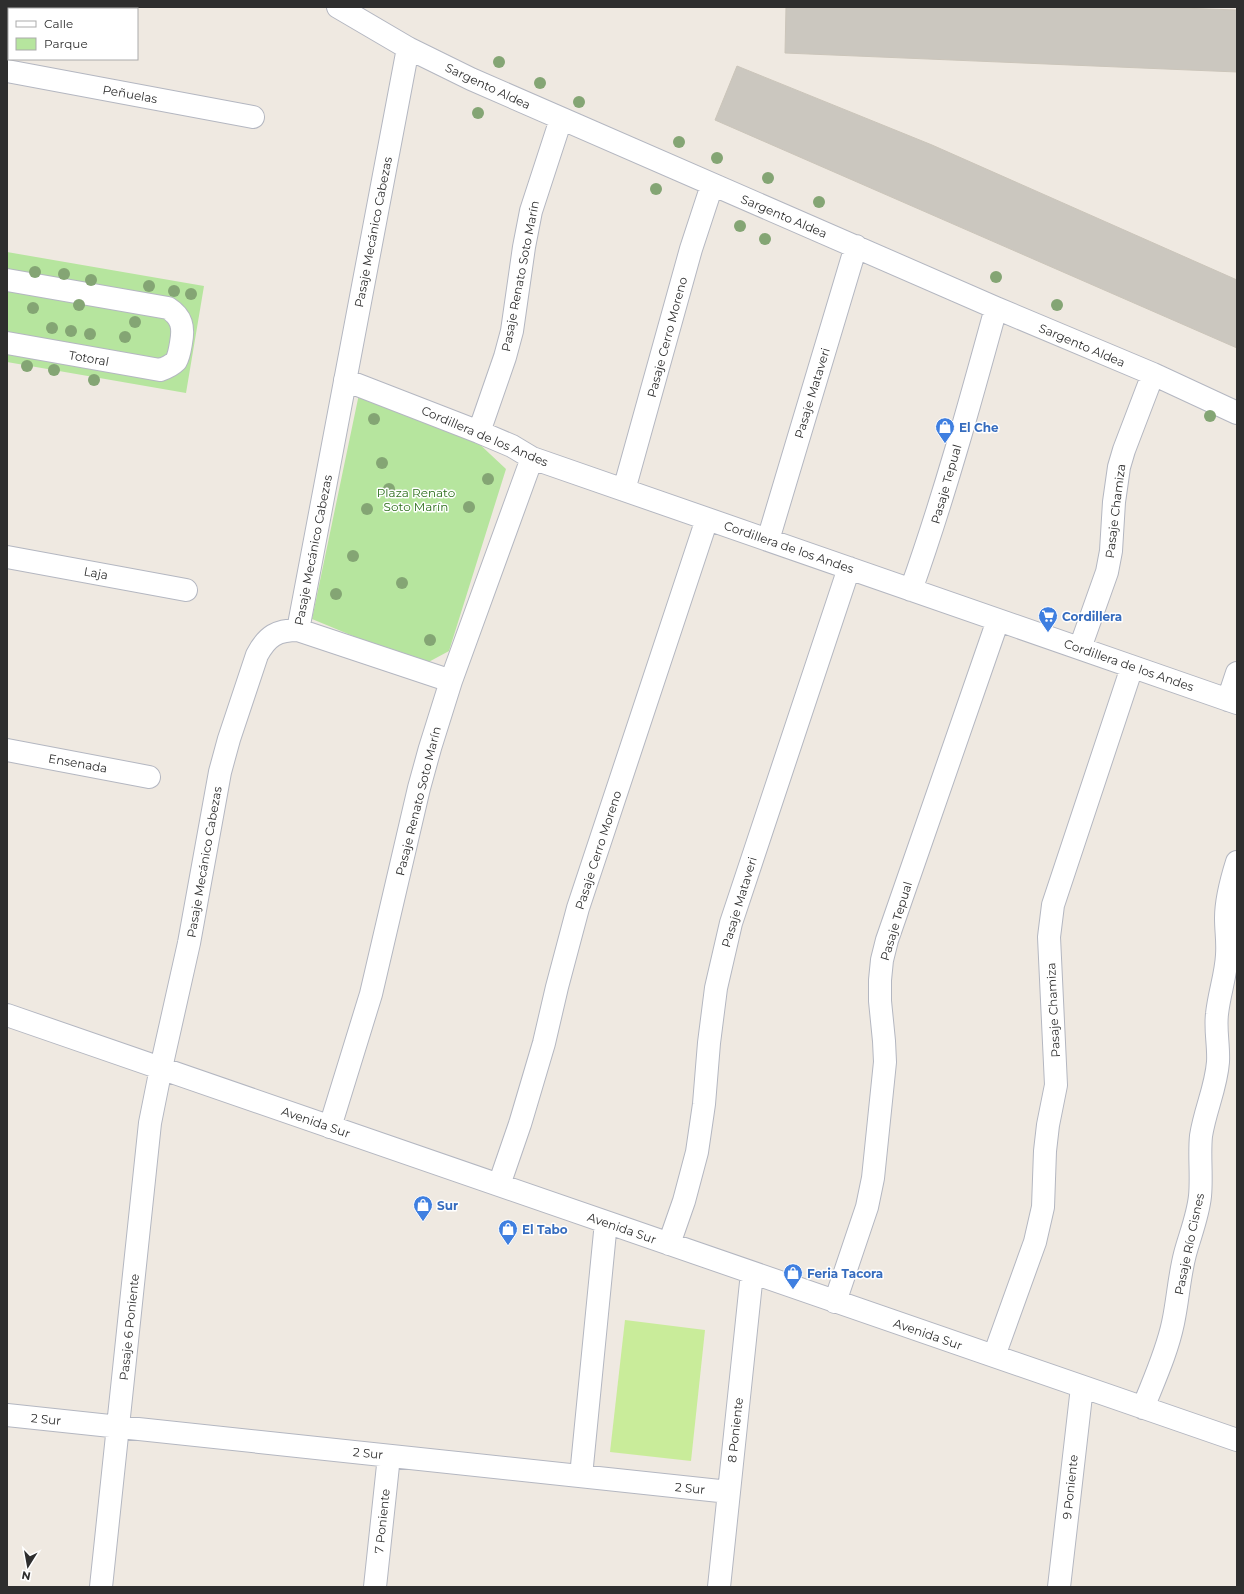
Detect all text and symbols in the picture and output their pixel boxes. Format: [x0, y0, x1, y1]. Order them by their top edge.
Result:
legend [8, 8, 138, 60]
text: Calle [44, 16, 73, 31]
text: Parque [44, 36, 88, 51]
street label: Sargento Aldea [443, 60, 533, 112]
street label: Peñuelas [101, 82, 159, 106]
street label: Pasaje Mecánico Cabezas [351, 155, 395, 309]
street label: Sargento Aldea [739, 191, 829, 241]
street label: Pasaje Renato Soto Marín [498, 199, 542, 353]
street label: Pasaje Cerro Moreno [644, 275, 690, 399]
street label: Sargento Aldea [1037, 320, 1127, 370]
street label: Pasaje Mataveri [791, 346, 833, 440]
street label: Totoral [68, 347, 110, 369]
street label: Cordillera de los Andes [419, 402, 551, 470]
shop icon: El Che [934, 416, 956, 444]
place label: El Che [959, 420, 999, 435]
street label: Pasaje Tepual [927, 442, 965, 526]
street label: Pasaje Chamiza [1102, 463, 1128, 559]
street label: Pasaje Mecánico Cabezas [291, 473, 335, 627]
park label: Plaza Renato Soto Marín [377, 485, 455, 514]
street label: Cordillera de los Andes [722, 518, 856, 576]
street label: Laja [83, 563, 109, 583]
supermarket icon: Cordillera [1037, 605, 1059, 633]
place label: Cordillera [1062, 609, 1122, 624]
street label: Cordillera de los Andes [1062, 636, 1196, 694]
street label: Pasaje Renato Soto Marín [392, 725, 444, 877]
street label: Ensenada [47, 750, 109, 776]
street label: Pasaje Mecánico Cabezas [183, 785, 225, 939]
street label: Pasaje Cerro Moreno [572, 789, 624, 911]
street label: Pasaje Mataveri [718, 855, 760, 949]
street label: Pasaje Tepual [877, 880, 915, 962]
street label: Pasaje Chamiza [1043, 962, 1063, 1058]
street label: Avenida Sur [280, 1103, 353, 1141]
street label: Pasaje Río Cisnes [1171, 1192, 1207, 1296]
shop icon: Sur [412, 1194, 434, 1222]
place label: Sur [437, 1198, 458, 1213]
street label: Avenida Sur [586, 1209, 659, 1247]
shop icon: El Tabo [497, 1218, 519, 1246]
place label: El Tabo [522, 1222, 568, 1237]
shop icon: Feria Tacora [782, 1262, 804, 1290]
place label: Feria Tacora [807, 1266, 883, 1281]
street label: Pasaje 6 Poniente [116, 1273, 142, 1381]
street label: Avenida Sur [892, 1315, 965, 1353]
street label: 8 Poniente [724, 1397, 746, 1463]
street label: 2 Sur [30, 1410, 62, 1428]
street label: 2 Sur [352, 1444, 384, 1462]
street label: 9 Poniente [1059, 1454, 1081, 1520]
street label: 2 Sur [674, 1479, 706, 1497]
street label: 7 Poniente [371, 1488, 393, 1554]
north arrow [8, 1546, 48, 1586]
text: N [20, 1568, 32, 1584]

